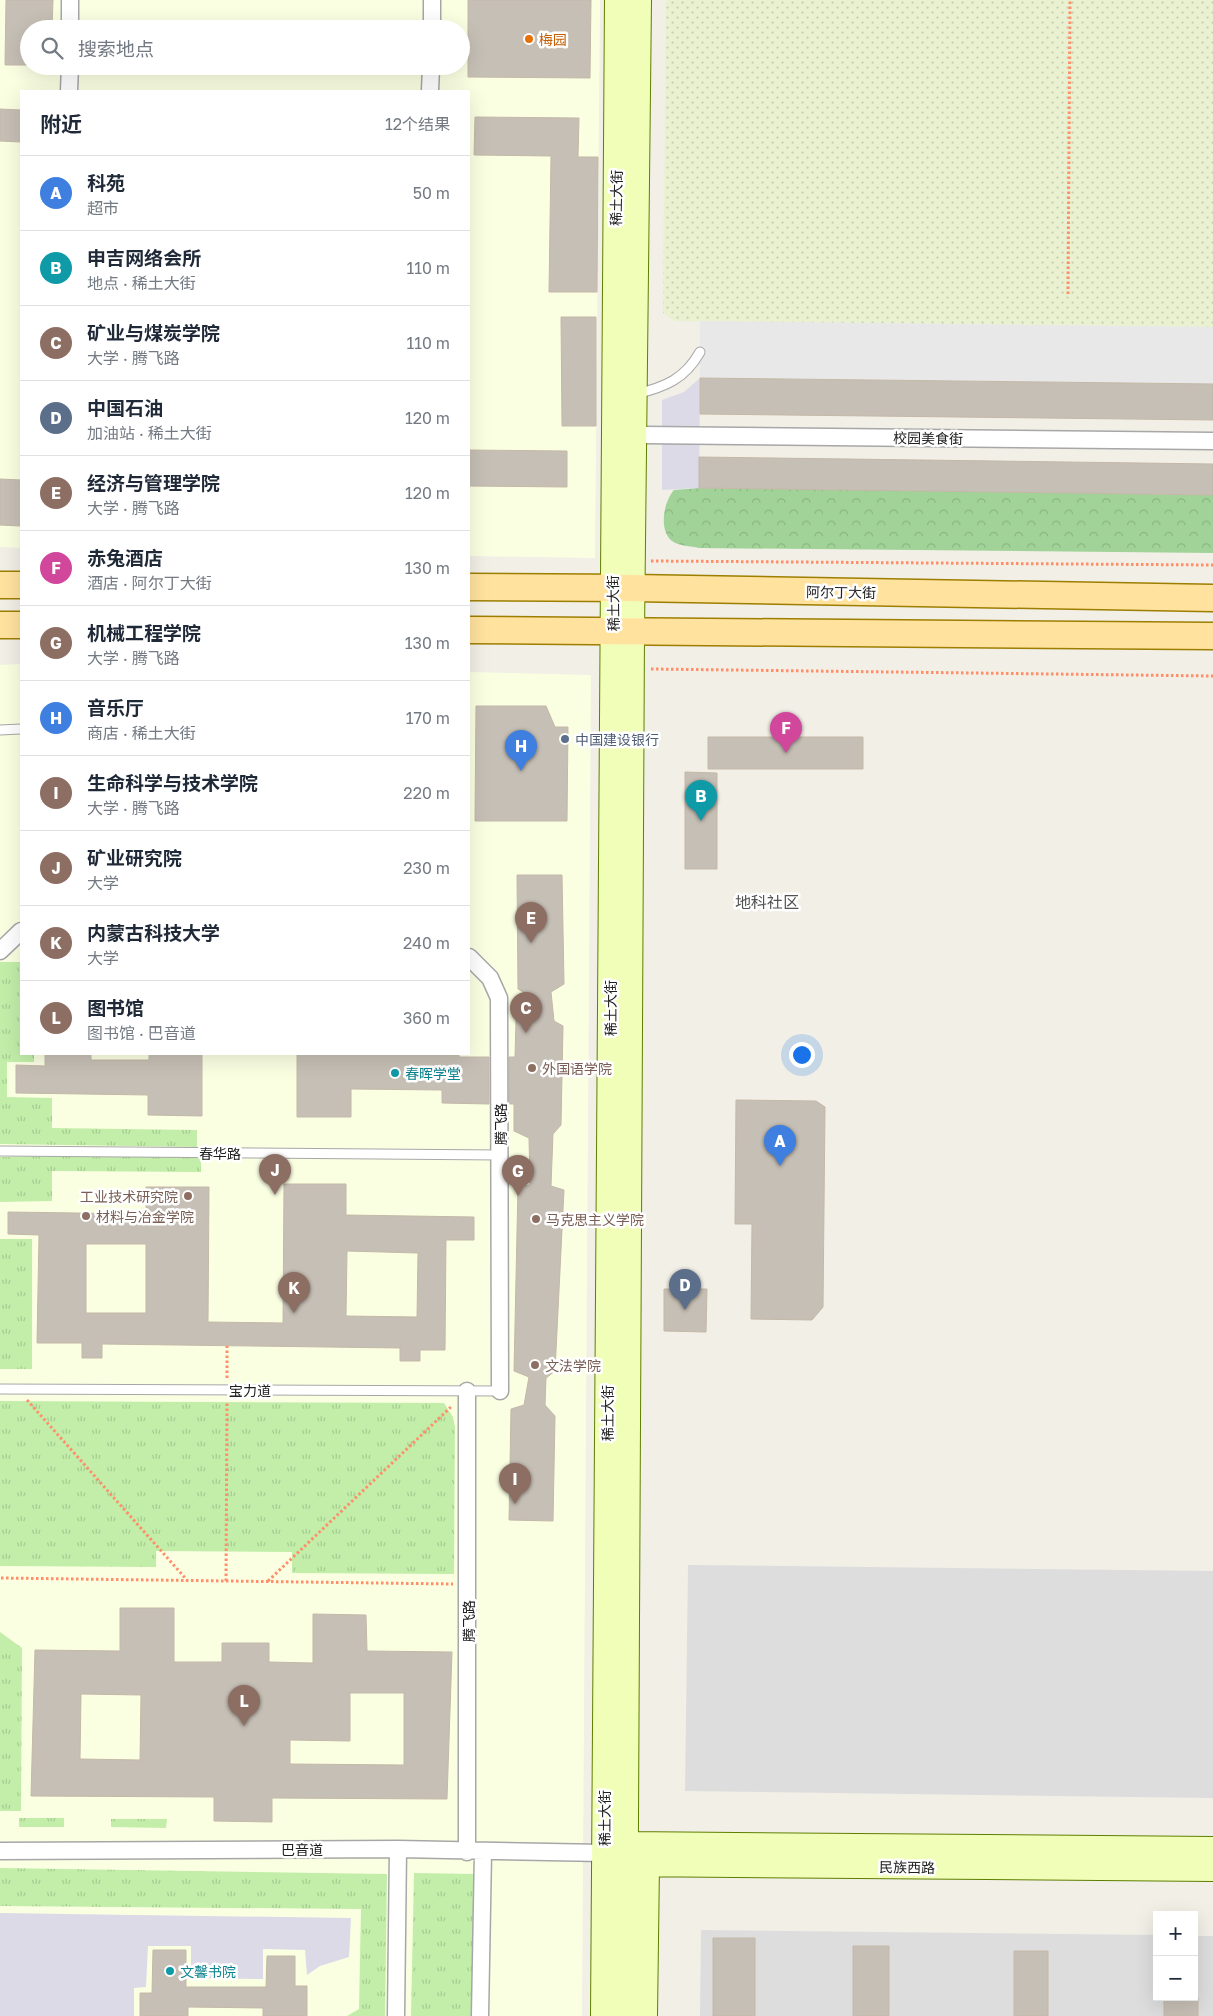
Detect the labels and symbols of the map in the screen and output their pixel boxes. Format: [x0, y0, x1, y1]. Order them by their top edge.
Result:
place label: 梅园 [539, 31, 567, 48]
marker: 梅园 [523, 33, 535, 45]
street label: 稀土大街 [607, 170, 625, 226]
street label: 校园美食街 [893, 429, 963, 447]
street label: 稀土大街 [604, 575, 622, 631]
street label: 阿尔丁大街 [806, 583, 876, 601]
pin: F [770, 712, 802, 753]
pin: H [505, 730, 537, 771]
place label: 中国建设银行 [575, 731, 659, 748]
marker: 中国建设银行 [559, 733, 571, 745]
pin: B [685, 780, 717, 821]
district label: 地科社区 [735, 892, 799, 912]
pin: E [515, 902, 547, 943]
street label: 稀土大街 [602, 980, 619, 1036]
pin: C [510, 992, 542, 1033]
your location [789, 1042, 815, 1068]
place label: 外国语学院 [542, 1060, 612, 1077]
marker: 外国语学院 [526, 1062, 538, 1074]
place label: 春晖学堂 [405, 1065, 461, 1082]
marker: 春晖学堂 [389, 1067, 401, 1079]
street label: 腾飞路 [492, 1103, 509, 1145]
pin: A [764, 1125, 796, 1166]
street label: 春华路 [199, 1145, 241, 1162]
pin: J [259, 1154, 291, 1195]
pin: G [502, 1155, 534, 1196]
place label: 工业技术研究院 [80, 1188, 178, 1205]
marker: 工业技术研究院 [182, 1190, 194, 1202]
place label: 材料与冶金学院 [96, 1208, 194, 1225]
marker: 材料与冶金学院 [80, 1210, 92, 1222]
place label: 马克思主义学院 [546, 1211, 644, 1228]
marker: 马克思主义学院 [530, 1213, 542, 1225]
pin: D [669, 1269, 701, 1310]
pin: K [278, 1272, 310, 1313]
place label: 文法学院 [545, 1357, 601, 1374]
marker: 文法学院 [529, 1359, 541, 1371]
street label: 宝力道 [229, 1382, 271, 1399]
street label: 稀土大街 [599, 1385, 616, 1441]
pin: I [499, 1463, 531, 1504]
street label: 腾飞路 [460, 1600, 477, 1642]
pin: L [228, 1685, 260, 1726]
street label: 稀土大街 [596, 1790, 613, 1846]
street label: 巴音道 [281, 1841, 323, 1858]
street label: 民族西路 [879, 1858, 935, 1876]
place label: 文馨书院 [180, 1963, 236, 1980]
marker: 文馨书院 [164, 1965, 176, 1977]

